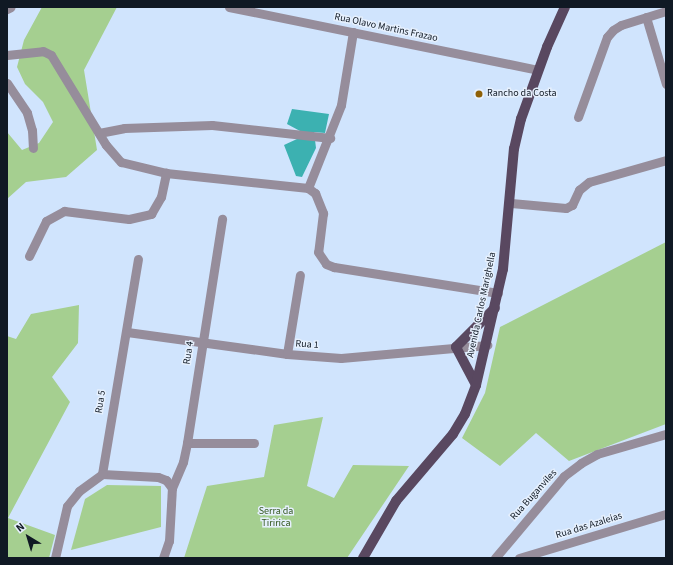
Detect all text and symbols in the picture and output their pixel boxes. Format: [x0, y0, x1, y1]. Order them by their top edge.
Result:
street label: Rua Olavo Martins Frazao [333, 11, 439, 45]
place label: Rancho da Costa [487, 88, 556, 100]
marker: Rancho da Costa [474, 89, 484, 99]
street label: Avenida Carlos Marighella [465, 251, 499, 359]
street label: Rua 1 [295, 338, 319, 352]
street label: Rua 4 [181, 341, 197, 365]
street label: Rua 5 [93, 390, 109, 414]
street label: Rua Buganviles [508, 467, 560, 523]
park label: Serra da Tiririca [259, 505, 293, 528]
street label: Rua das Azaleias [554, 510, 624, 542]
north arrow [8, 517, 48, 557]
text: N [13, 519, 28, 535]

